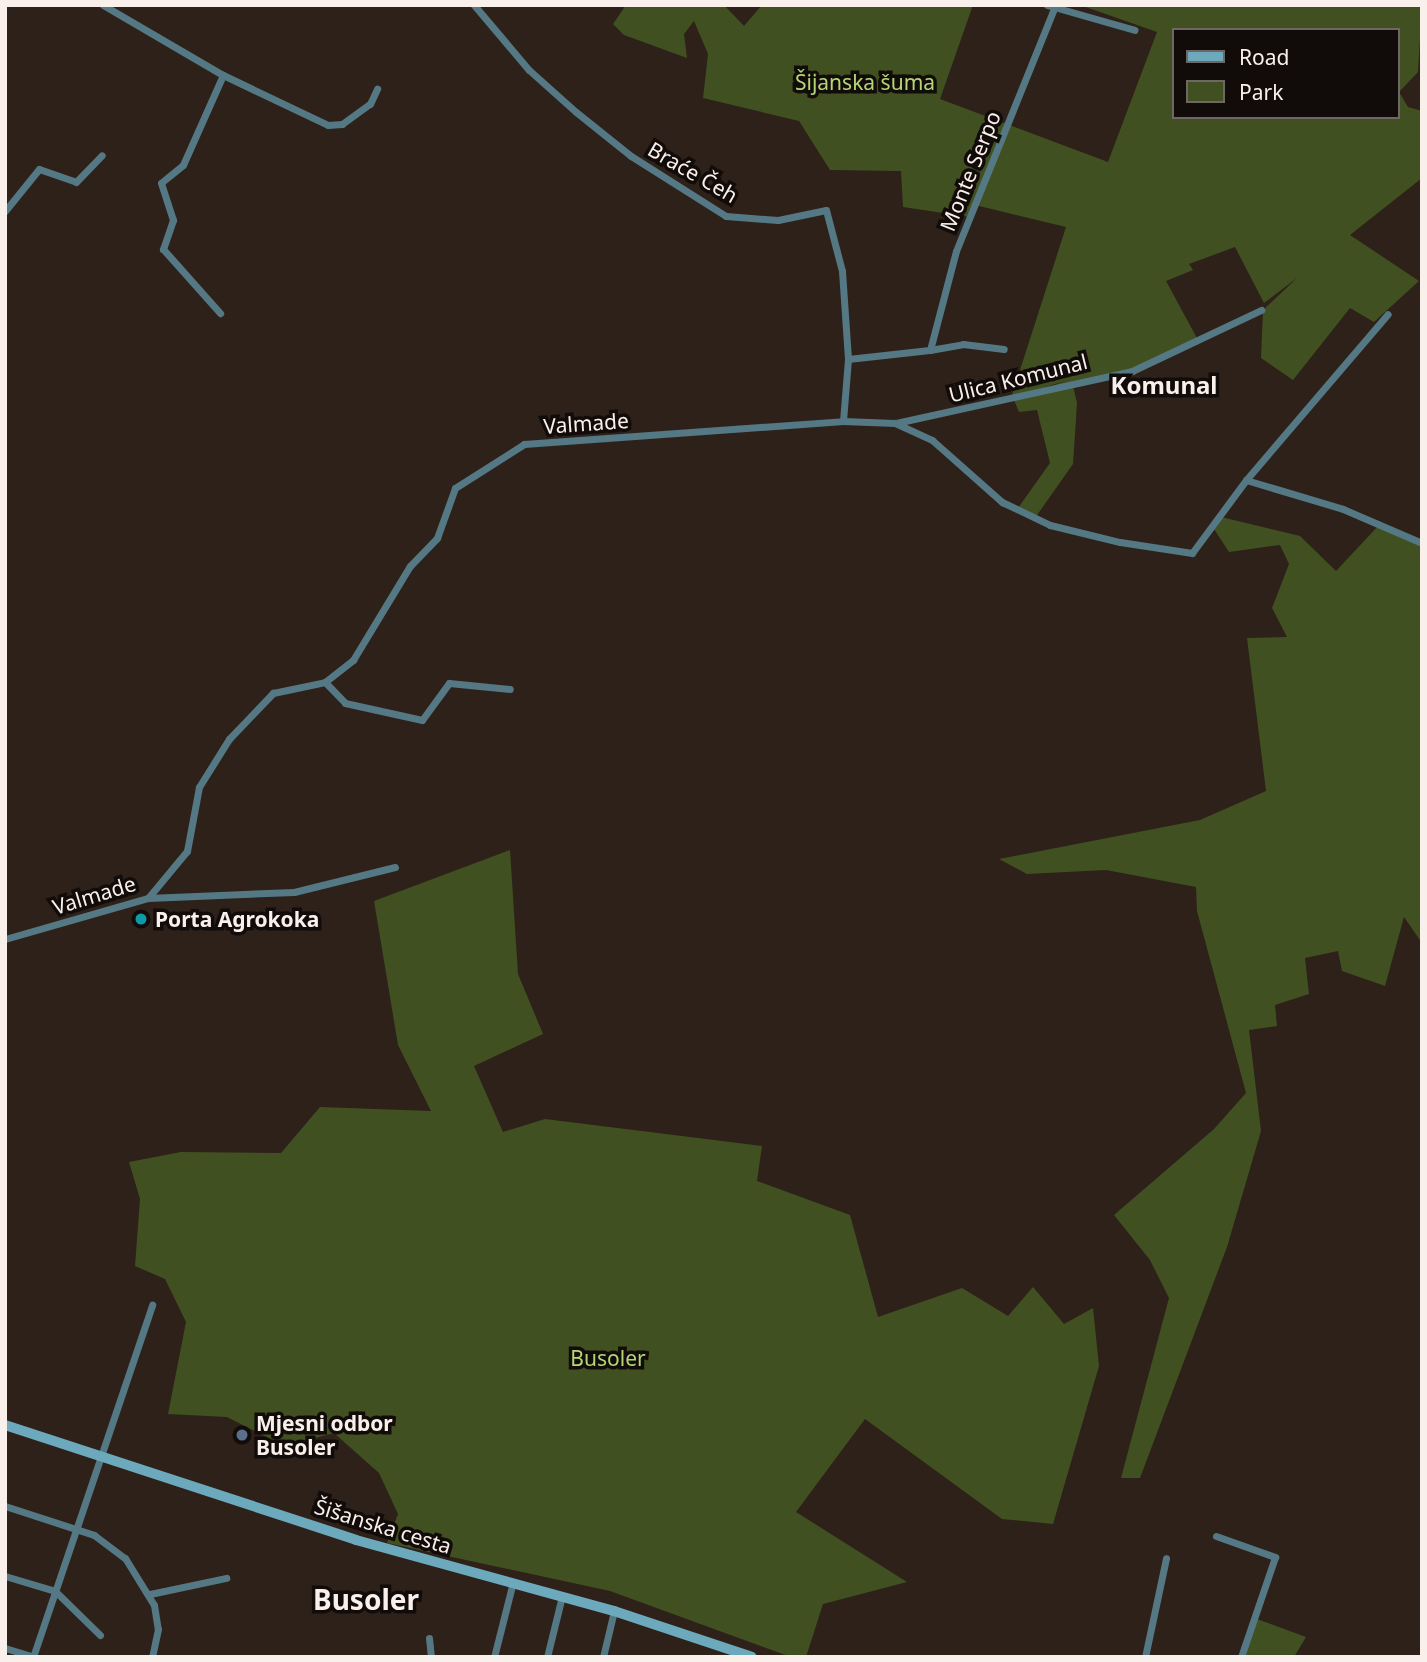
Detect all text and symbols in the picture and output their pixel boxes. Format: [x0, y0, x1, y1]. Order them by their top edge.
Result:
legend [1172, 28, 1399, 119]
text: Road [1239, 43, 1289, 71]
park label: Šijanska šuma [795, 69, 935, 95]
text: Park [1239, 78, 1283, 106]
street label: Monte Serpo [934, 107, 1006, 235]
street label: Braće Čeh [644, 136, 742, 208]
street label: Ulica Komunal [946, 349, 1090, 407]
district label: Komunal [1110, 371, 1218, 399]
street label: Valmade [542, 407, 630, 439]
street label: Valmade [49, 870, 139, 920]
place label: Porta Agrokoka [155, 906, 319, 932]
marker: Porta Agrokoka [133, 911, 149, 927]
park label: Busoler [570, 1345, 646, 1371]
place label: Mjesni odbor Busoler [256, 1410, 393, 1460]
marker: Mjesni odbor Busoler [234, 1427, 250, 1443]
street label: Šišanska cesta [312, 1493, 454, 1559]
district label: Busoler [313, 1582, 419, 1616]

